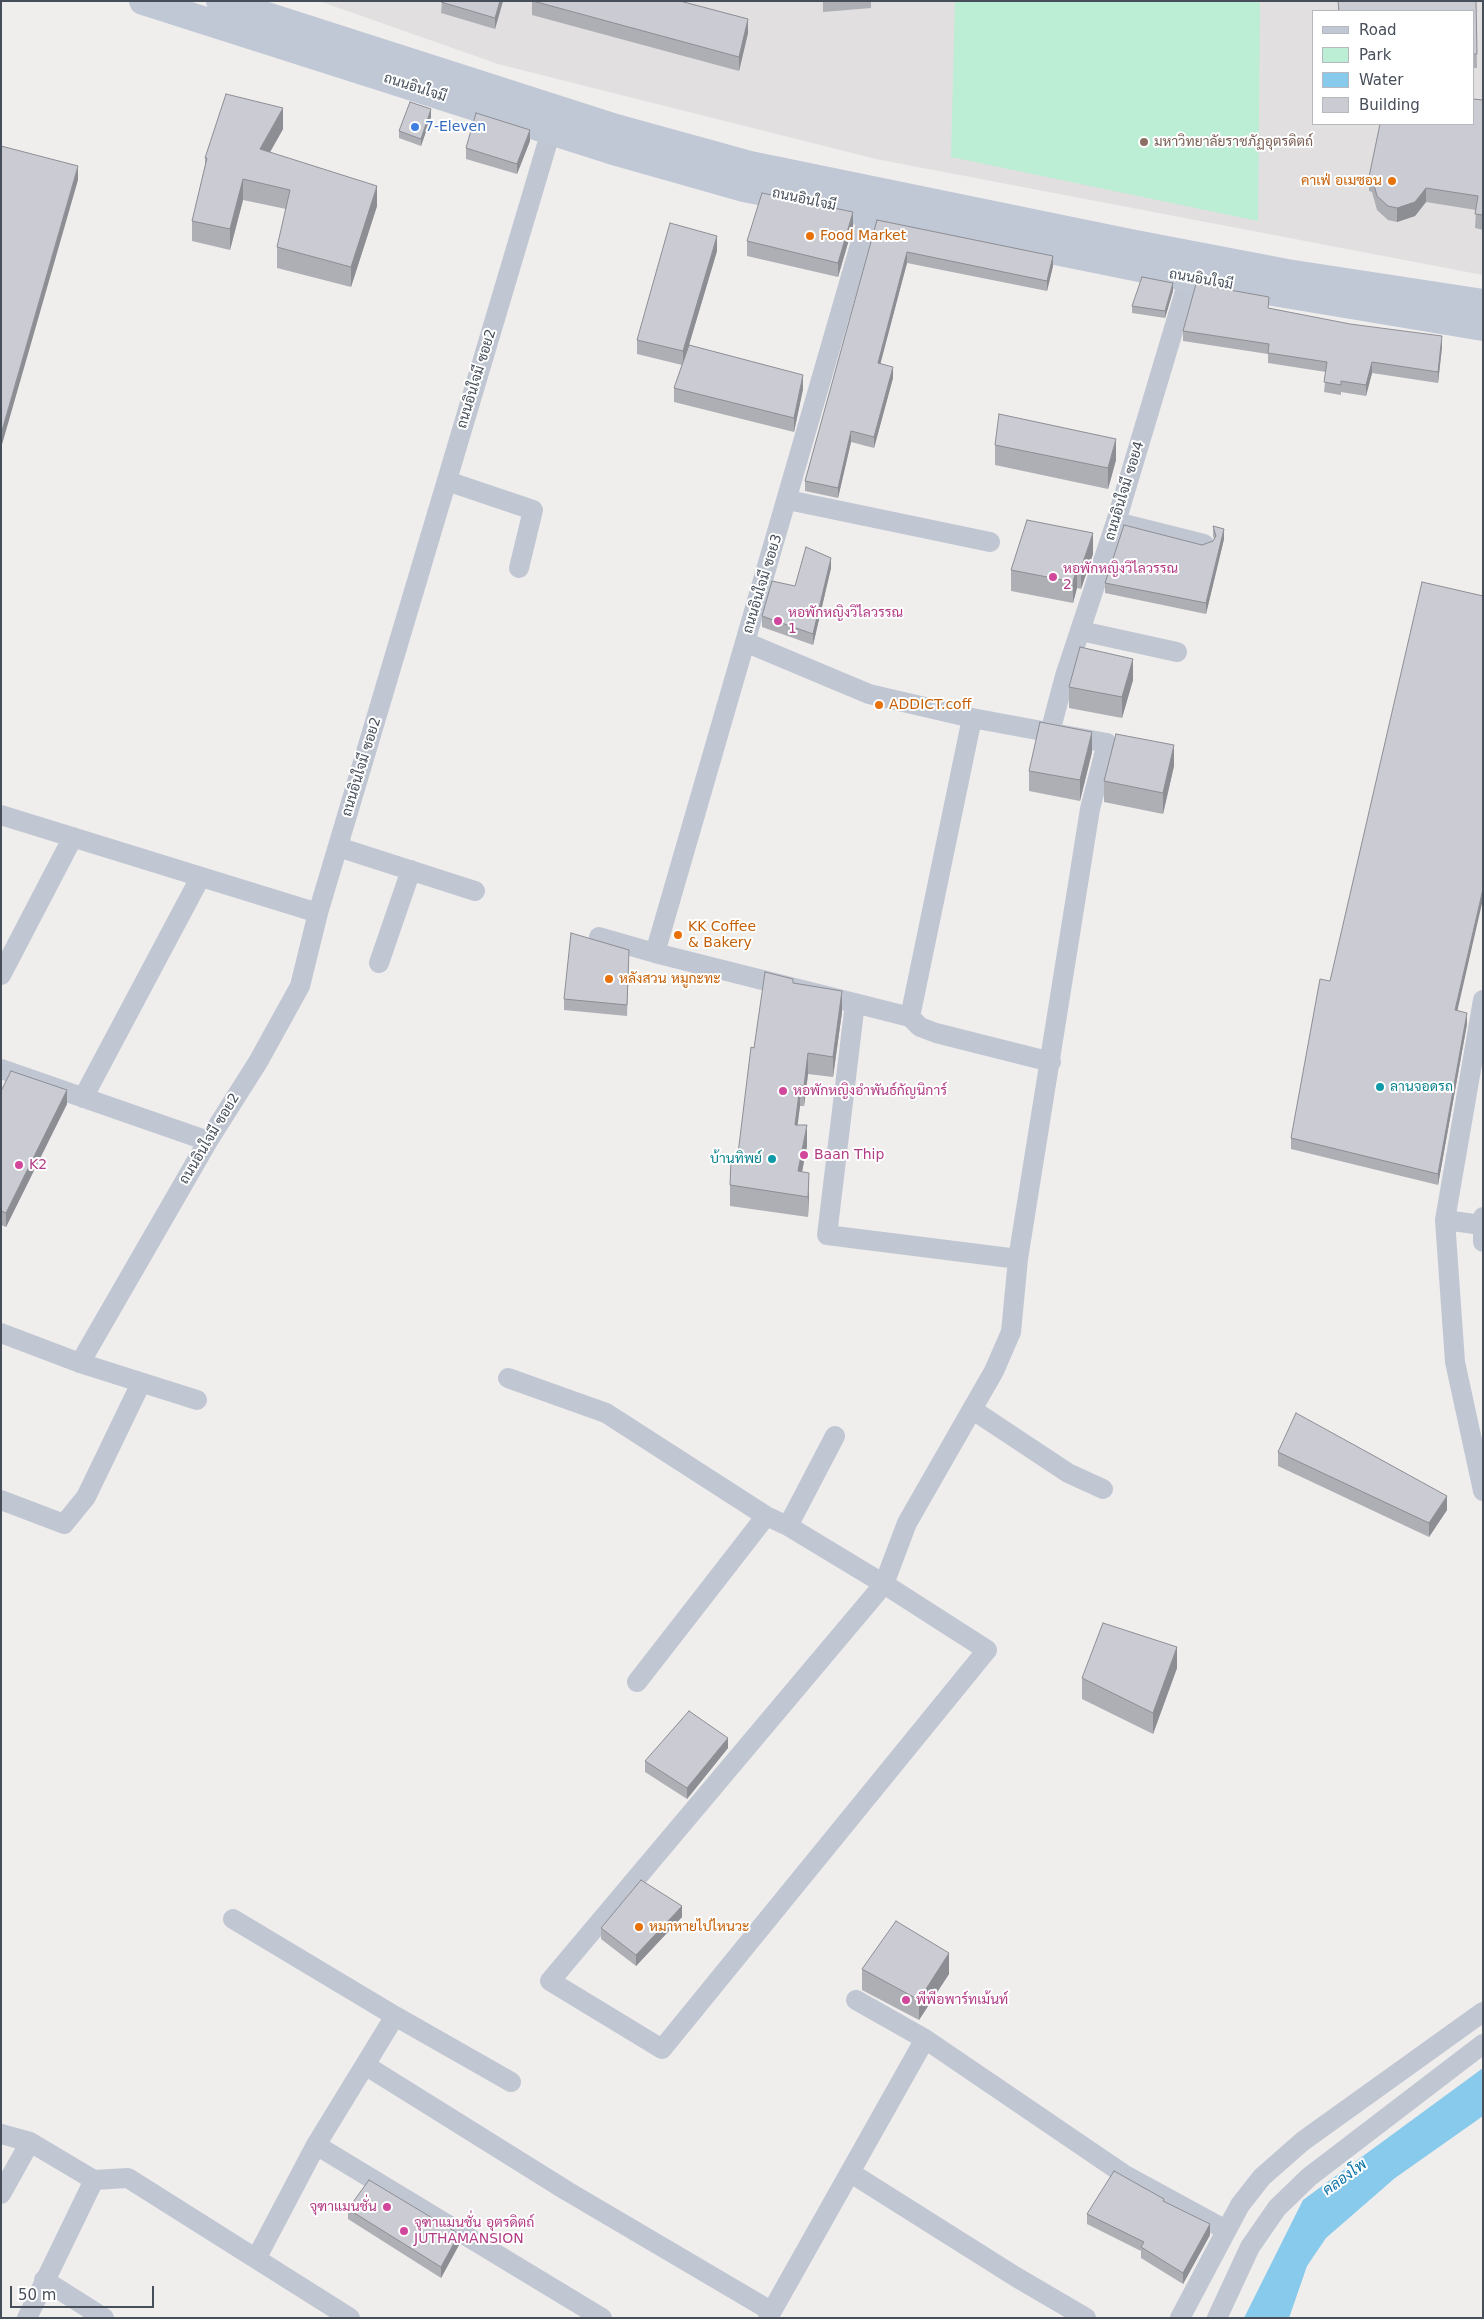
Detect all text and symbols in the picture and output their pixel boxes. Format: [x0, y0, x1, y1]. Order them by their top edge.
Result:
legend [1312, 10, 1474, 125]
text: Road [1359, 21, 1397, 39]
text: Park [1359, 46, 1391, 64]
street label: ถนนอินใจมี [382, 70, 448, 106]
text: Water [1359, 71, 1403, 89]
text: Building [1359, 96, 1420, 114]
place label: 7-Eleven [425, 119, 486, 135]
marker: 7-Eleven [409, 121, 421, 133]
place label: มหาวิทยาลัยราชภัฏอุตรดิตถ์ [1154, 134, 1313, 150]
marker: มหาวิทยาลัยราชภัฏอุตรดิตถ์ [1138, 136, 1150, 148]
place label: คาเฟ่ อเมซอน [1301, 173, 1382, 189]
marker: คาเฟ่ อเมซอน [1386, 175, 1398, 187]
street label: ถนนอินใจมี [771, 185, 837, 215]
place label: Food Market [820, 228, 906, 244]
marker: Food Market [804, 230, 816, 242]
street label: ถนนอินใจมี [1168, 266, 1234, 294]
street label: ถนนอินใจมี ซอย2 [454, 327, 500, 431]
street label: ถนนอินใจมี ซอย4 [1102, 439, 1148, 543]
street label: ถนนอินใจมี ซอย3 [740, 532, 786, 636]
place label: หอพักหญิงวิไลวรรณ 2 [1063, 561, 1178, 594]
marker: หอพักหญิงวิไลวรรณ 2 [1047, 571, 1059, 583]
place label: หอพักหญิงวิไลวรรณ 1 [788, 605, 903, 638]
marker: หอพักหญิงวิไลวรรณ 1 [772, 615, 784, 627]
place label: ADDICT.coff [889, 697, 971, 713]
marker: ADDICT.coff [873, 699, 885, 711]
street label: ถนนอินใจมี ซอย2 [339, 715, 385, 819]
place label: KK Coffee & Bakery [688, 919, 756, 952]
marker: KK Coffee & Bakery [672, 929, 684, 941]
place label: หลังสวน หมูกะทะ [619, 971, 721, 987]
marker: หลังสวน หมูกะทะ [603, 973, 615, 985]
place label: ลานจอดรถ [1390, 1079, 1453, 1095]
marker: ลานจอดรถ [1374, 1081, 1386, 1093]
place label: หอพักหญิงอำพันธ์กัญนิการ์ [793, 1083, 947, 1099]
marker: หอพักหญิงอำพันธ์กัญนิการ์ [777, 1085, 789, 1097]
street label: ถนนอินใจมี ซอย2 [176, 1091, 244, 1187]
place label: Baan Thip [814, 1147, 884, 1163]
marker: Baan Thip [798, 1149, 810, 1161]
place label: บ้านทิพย์ [710, 1151, 762, 1167]
marker: บ้านทิพย์ [766, 1153, 778, 1165]
place label: K2 [29, 1157, 47, 1173]
marker: K2 [13, 1159, 25, 1171]
place label: หมาหายไปไหนวะ [649, 1919, 750, 1935]
marker: หมาหายไปไหนวะ [633, 1921, 645, 1933]
place label: พีพีอพาร์ทเม้นท์ [916, 1992, 1008, 2008]
marker: พีพีอพาร์ทเม้นท์ [900, 1994, 912, 2006]
water label: คลองโพ [1320, 2156, 1370, 2200]
place label: จุฑาแมนชั่น [309, 2199, 377, 2215]
marker: จุฑาแมนชั่น [381, 2201, 393, 2213]
place label: จุฑาแมนชั่น อุตรดิตถ์ JUTHAMANSION [414, 2215, 534, 2248]
marker: จุฑาแมนชั่น อุตรดิตถ์ JUTHAMANSION [398, 2225, 410, 2237]
scale bar [12, 2276, 156, 2308]
text: 50 m [18, 2286, 56, 2304]

